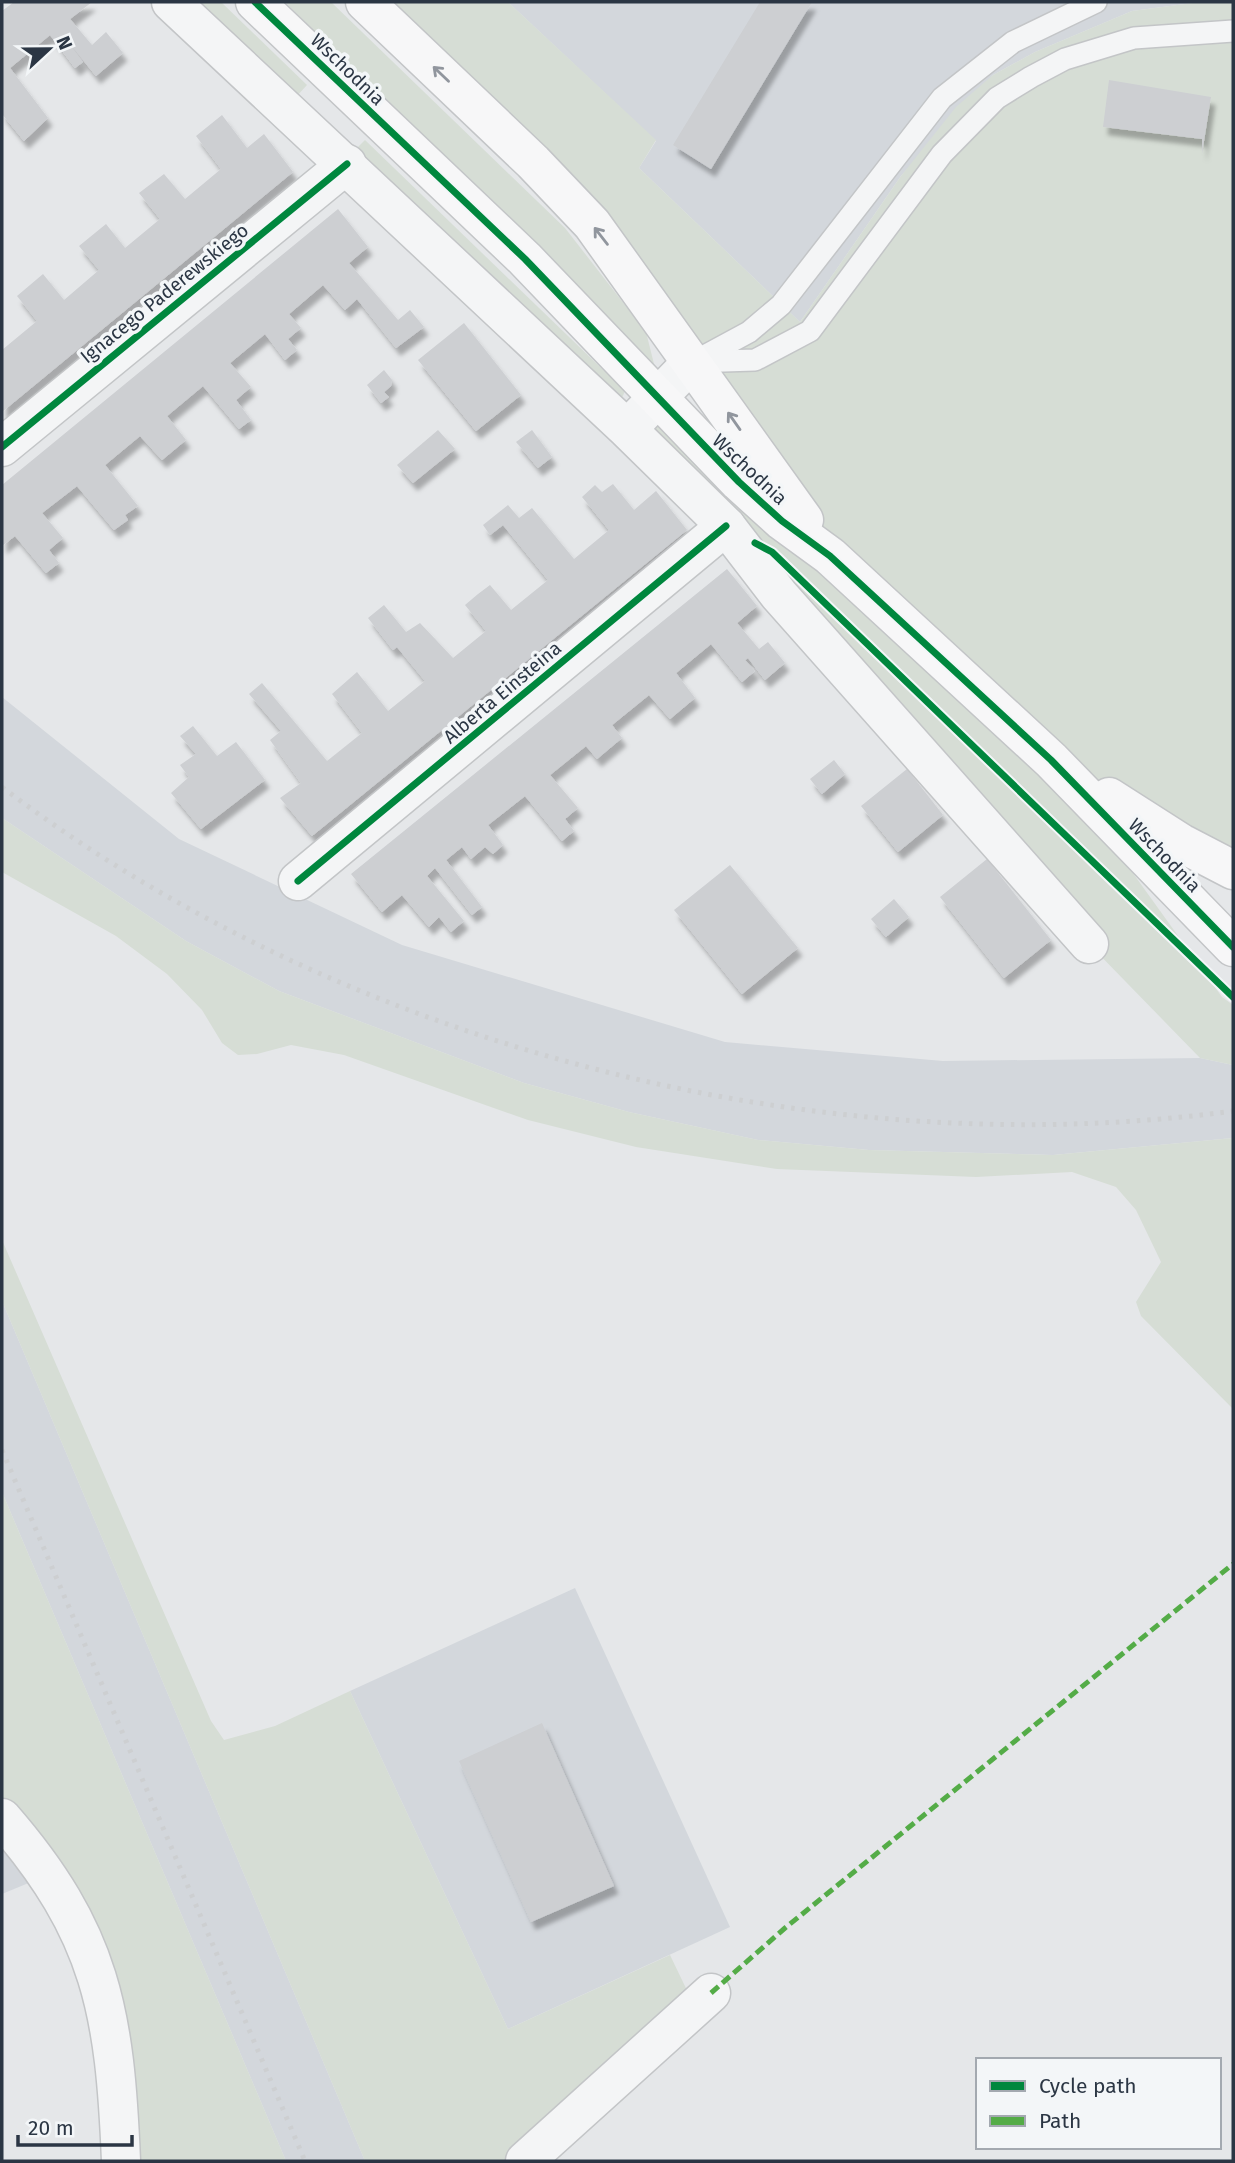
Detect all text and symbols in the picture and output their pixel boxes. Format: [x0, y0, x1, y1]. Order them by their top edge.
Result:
north arrow [14, 14, 84, 84]
street label: Wschodnia [306, 28, 389, 110]
text: N [51, 33, 77, 53]
one-way arrow [433, 66, 450, 83]
street label: Ignacego Paderewskiego [76, 219, 253, 368]
one-way arrow [594, 227, 609, 245]
one-way arrow [727, 412, 741, 431]
street label: Wschodnia [707, 429, 792, 510]
street label: Alberta Einsteina [439, 636, 566, 748]
street label: Wschodnia [1124, 814, 1206, 897]
legend [976, 2058, 1221, 2149]
text: Cycle path [1039, 2073, 1137, 2099]
scale bar [18, 2104, 131, 2148]
text: Path [1039, 2108, 1081, 2134]
text: 20 m [28, 2115, 74, 2141]

